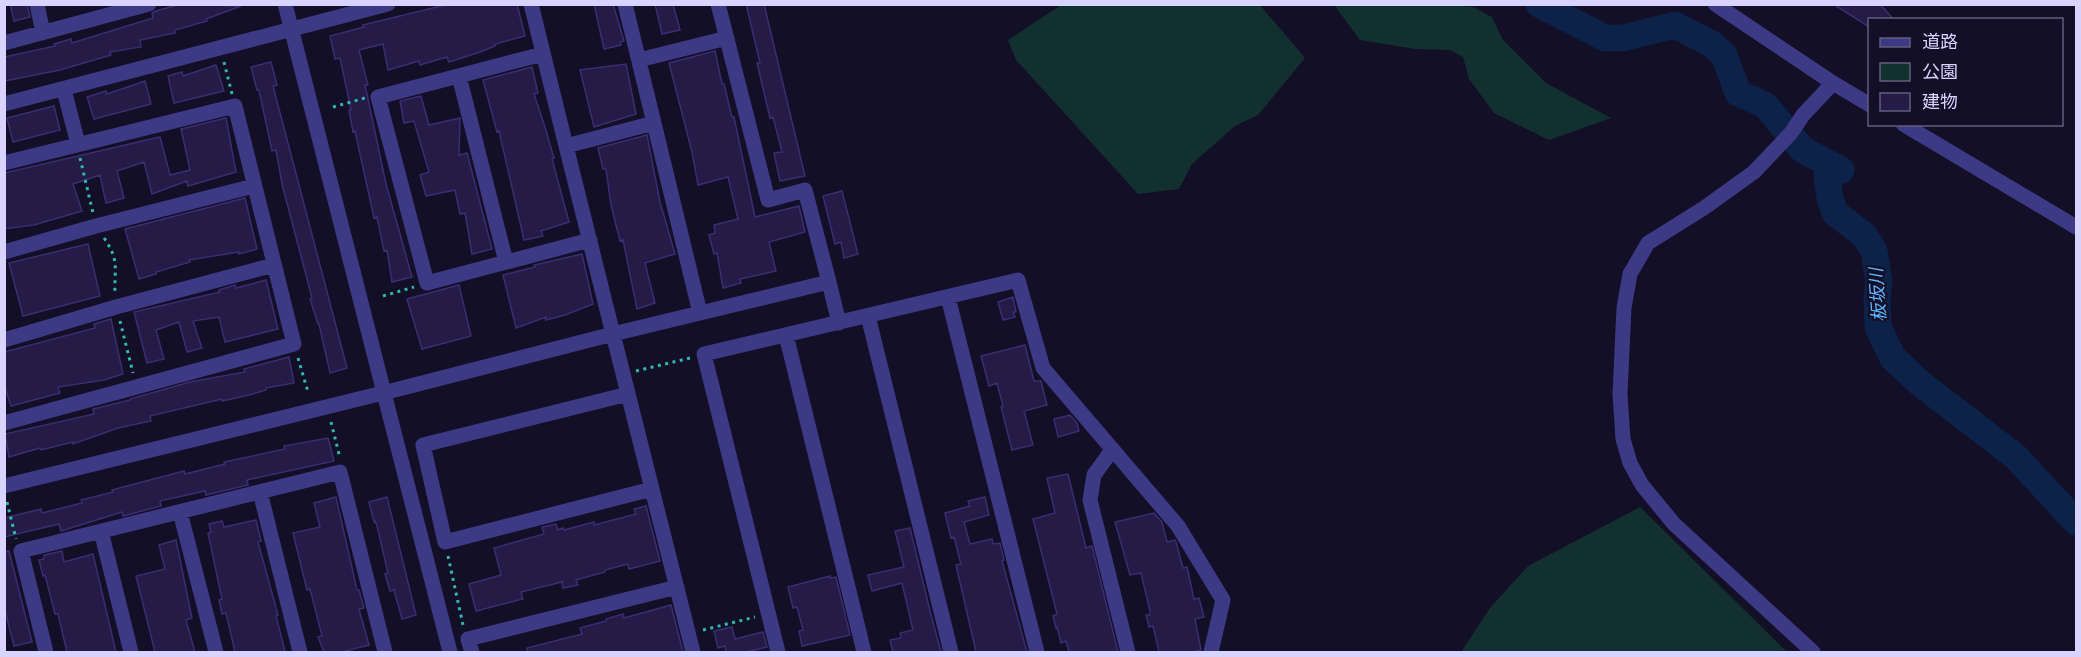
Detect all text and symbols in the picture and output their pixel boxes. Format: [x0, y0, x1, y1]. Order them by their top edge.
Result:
legend [1868, 18, 2063, 126]
text: 道路 [1922, 32, 1958, 52]
text: 公園 [1922, 62, 1958, 82]
text: 建物 [1922, 92, 1958, 112]
water label: 板坂川 [1866, 265, 1890, 323]

